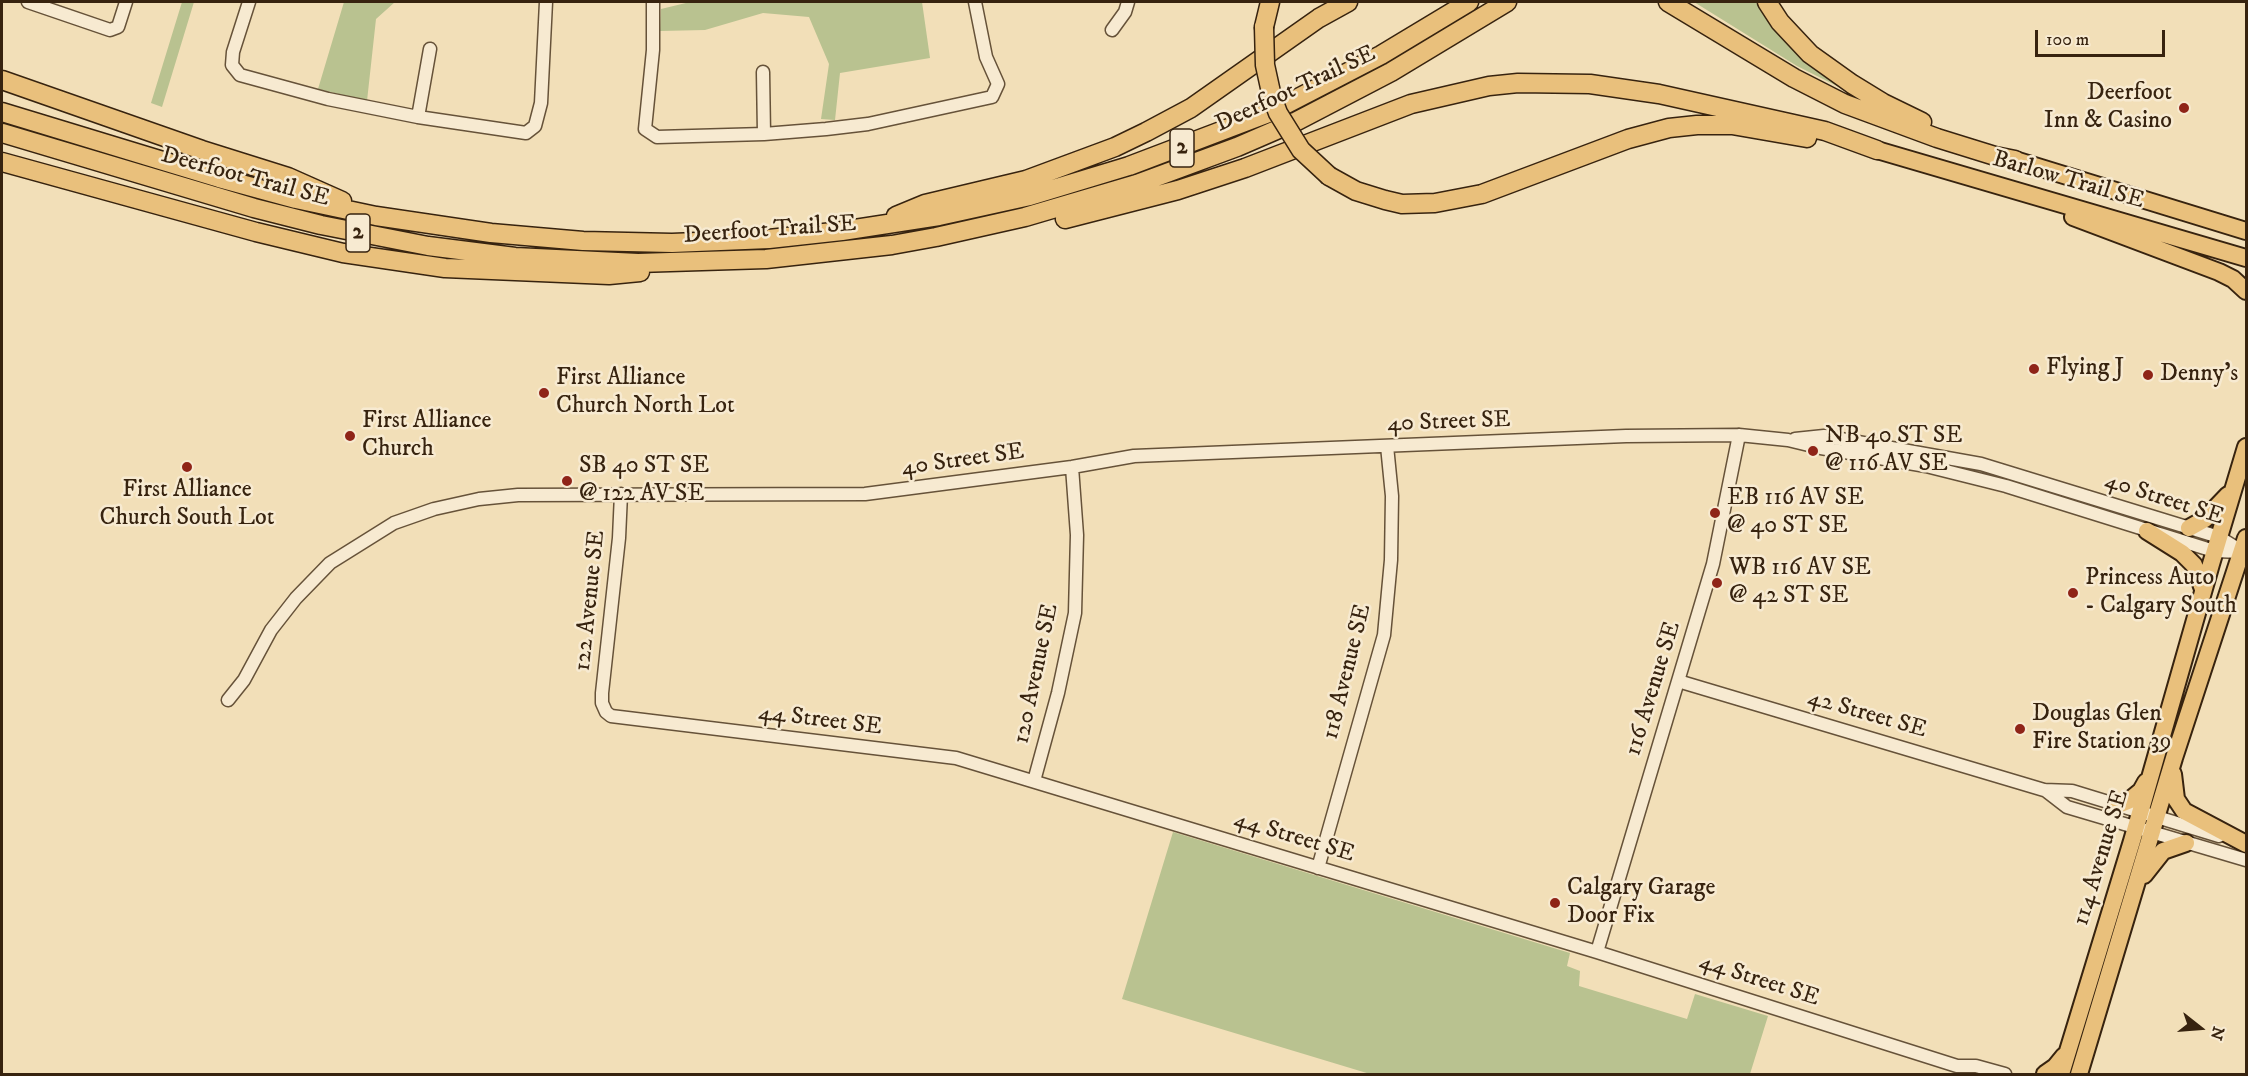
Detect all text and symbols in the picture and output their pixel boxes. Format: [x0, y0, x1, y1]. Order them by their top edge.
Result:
scale bar [2038, 18, 2168, 56]
text: 100 m [2046, 29, 2089, 51]
street label: Deerfoot Trail SE [1211, 40, 1381, 140]
place label: Deerfoot Inn & Casino [2044, 80, 2172, 136]
marker: Deerfoot Inn & Casino [2177, 101, 2191, 115]
road number: 2 [1170, 129, 1194, 167]
street label: Deerfoot Trail SE [158, 142, 332, 214]
street label: Barlow Trail SE [1989, 146, 2147, 216]
street label: Deerfoot Trail SE [683, 211, 857, 251]
road number: 2 [346, 214, 370, 252]
place label: Flying J [2046, 355, 2124, 383]
place label: Denny's [2160, 361, 2238, 389]
marker: Flying J [2027, 362, 2041, 376]
place label: First Alliance Church North Lot [556, 365, 735, 421]
marker: Denny's [2141, 368, 2155, 382]
marker: First Alliance Church North Lot [537, 386, 551, 400]
street label: 40 Street SE [1387, 406, 1511, 440]
place label: First Alliance Church [362, 408, 491, 464]
place label: NB 40 ST SE @ 116 AV SE [1825, 423, 1962, 479]
marker: First Alliance Church [343, 429, 357, 443]
street label: 40 Street SE [900, 438, 1026, 484]
marker: NB 40 ST SE @ 116 AV SE [1806, 444, 1820, 458]
place label: SB 40 ST SE @ 122 AV SE [579, 453, 709, 509]
marker: First Alliance Church South Lot [180, 460, 194, 474]
street label: 40 Street SE [2101, 467, 2227, 533]
marker: SB 40 ST SE @ 122 AV SE [560, 474, 574, 488]
place label: First Alliance Church South Lot [100, 477, 274, 533]
place label: EB 116 AV SE @ 40 ST SE [1727, 485, 1864, 541]
marker: EB 116 AV SE @ 40 ST SE [1708, 506, 1722, 520]
street label: 122 Avenue SE [569, 529, 613, 673]
place label: WB 116 AV SE @ 42 ST SE [1729, 555, 1871, 611]
place label: Princess Auto - Calgary South [2085, 565, 2237, 621]
marker: WB 116 AV SE @ 42 ST SE [1710, 576, 1724, 590]
marker: Princess Auto - Calgary South [2066, 586, 2080, 600]
street label: 120 Avenue SE [1008, 601, 1066, 747]
street label: 118 Avenue SE [1317, 601, 1379, 743]
street label: 116 Avenue SE [1620, 618, 1688, 760]
street label: 42 Street SE [1804, 684, 1930, 746]
street label: 44 Street SE [757, 699, 883, 743]
place label: Douglas Glen Fire Station 39 [2032, 701, 2172, 757]
marker: Douglas Glen Fire Station 39 [2013, 722, 2027, 736]
street label: 114 Avenue SE [2068, 787, 2136, 929]
street label: 44 Street SE [1230, 806, 1358, 870]
place label: Calgary Garage Door Fix [1567, 875, 1715, 931]
marker: Calgary Garage Door Fix [1548, 896, 1562, 910]
street label: 44 Street SE [1695, 948, 1823, 1014]
north arrow [2170, 998, 2230, 1058]
text: N [2206, 1024, 2229, 1042]

